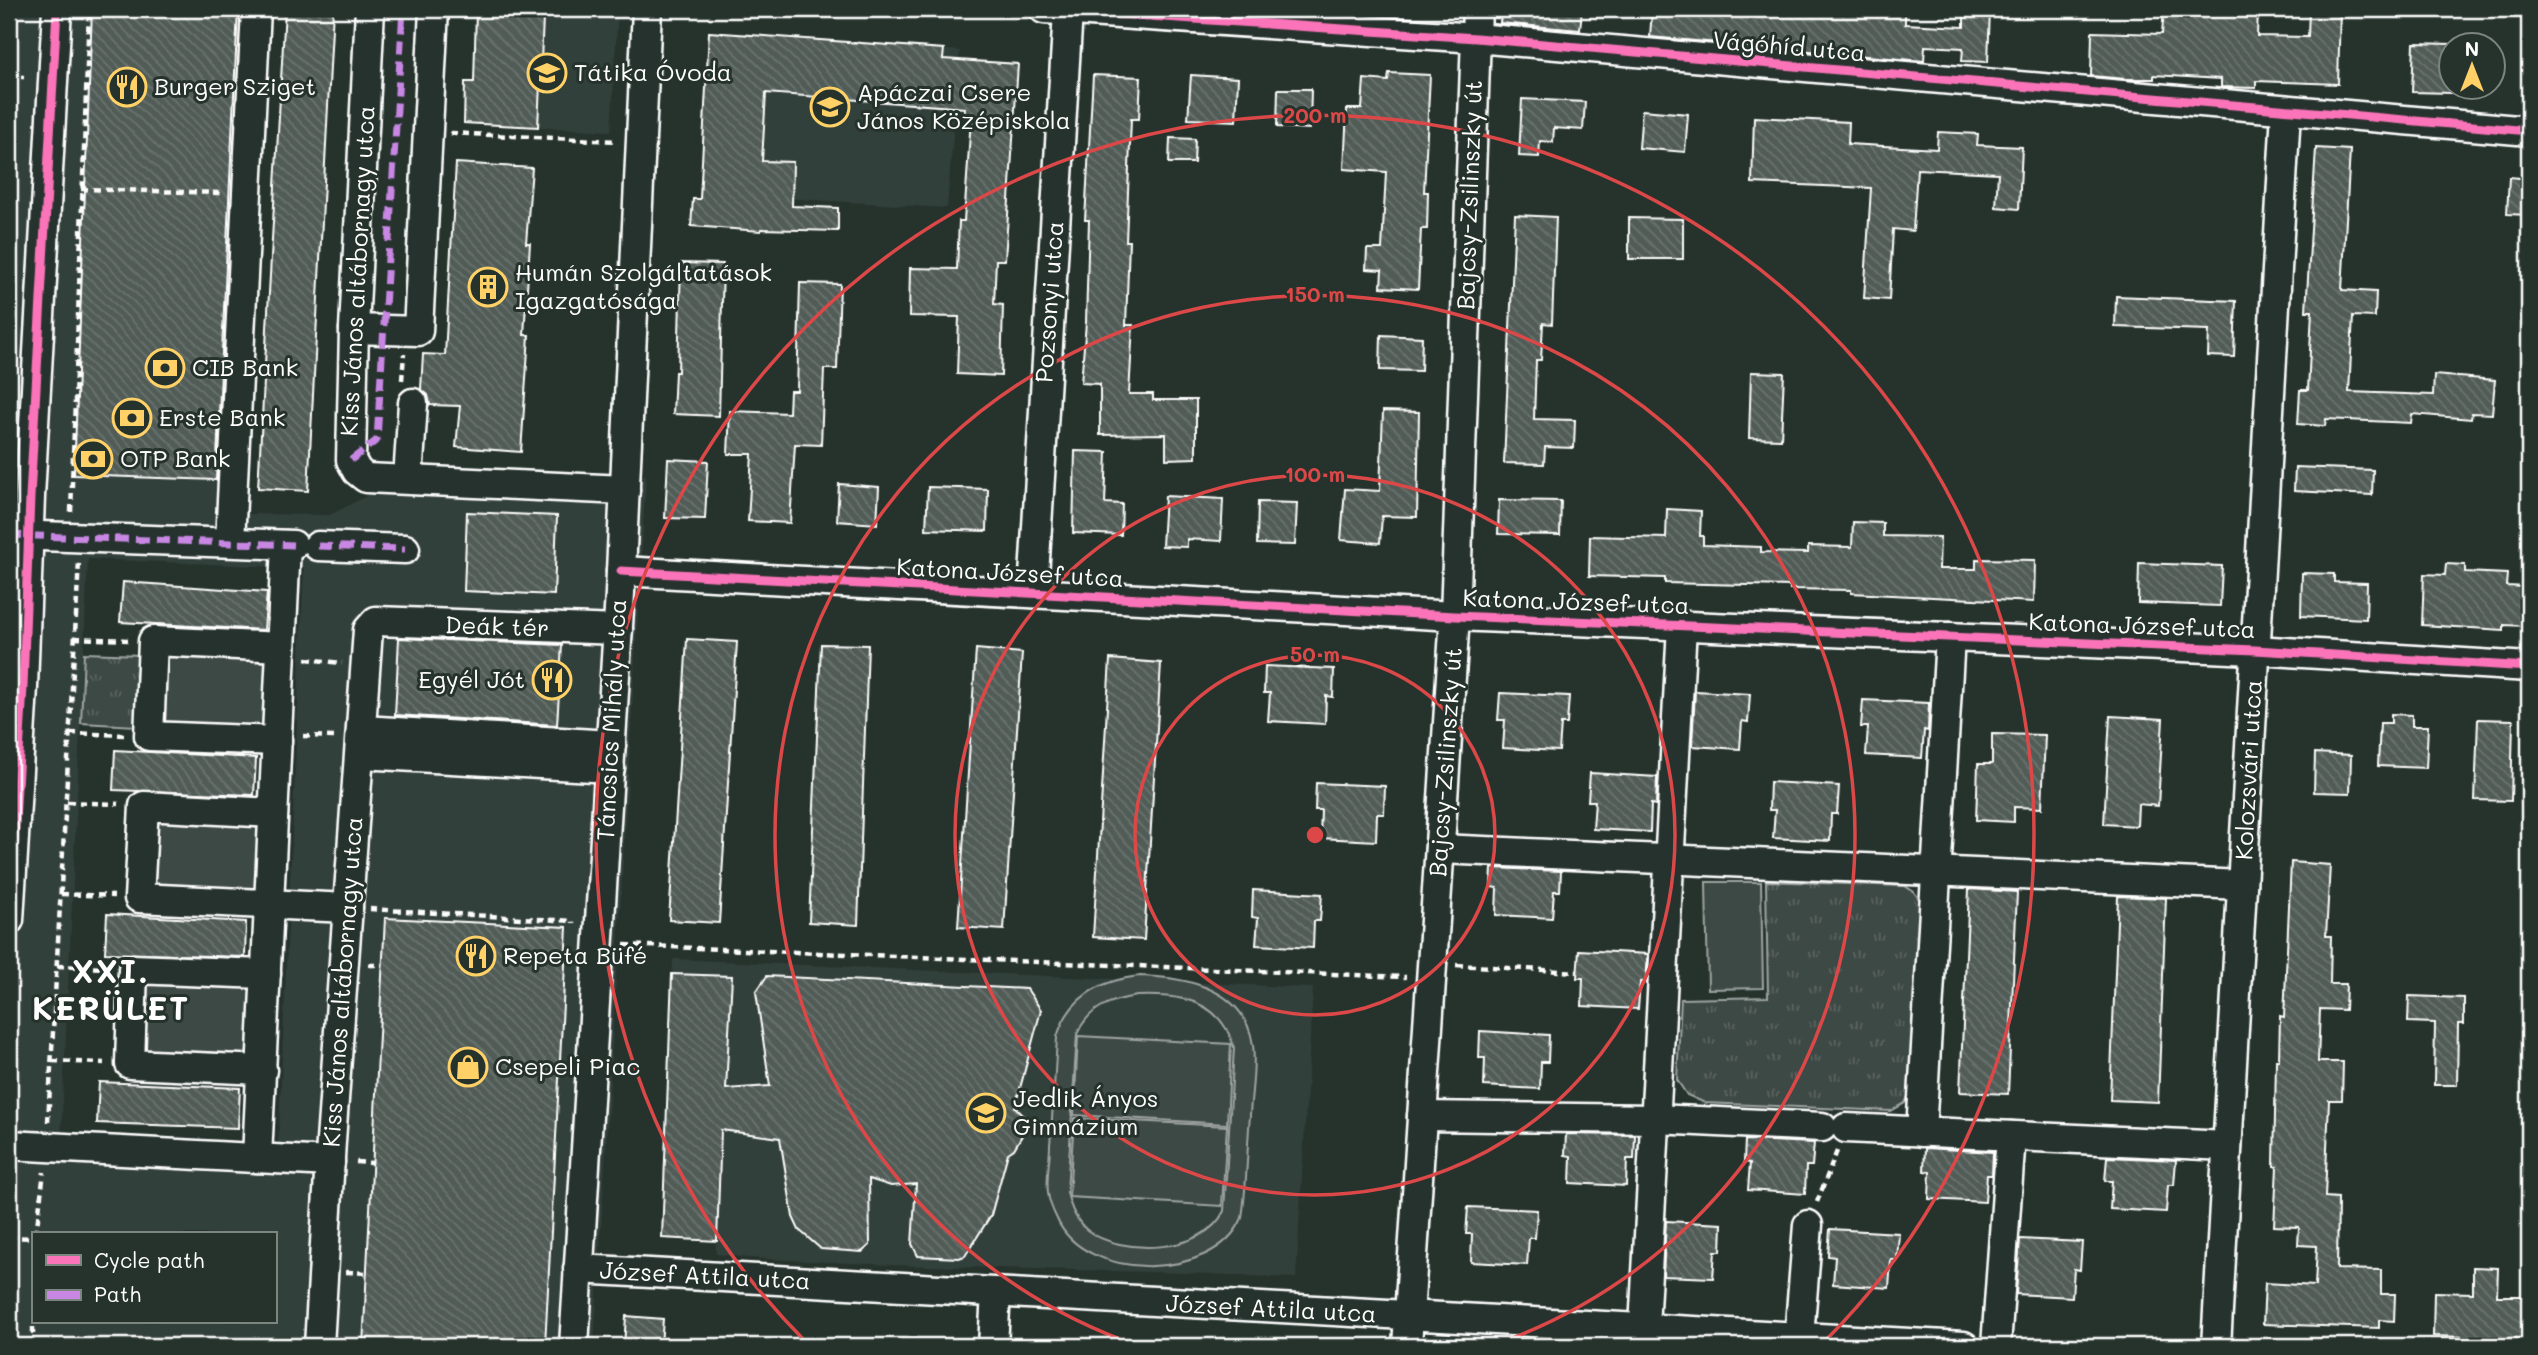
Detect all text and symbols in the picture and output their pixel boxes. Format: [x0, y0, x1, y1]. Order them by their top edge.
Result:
street label: Vágóhíd utca [1711, 23, 1867, 68]
north arrow [2436, 32, 2506, 102]
text: N [2465, 36, 2479, 61]
school or university icon: Tátika Óvoda [526, 52, 568, 94]
place label: Tátika Óvoda [574, 56, 732, 87]
restaurant icon: Burger Sziget [106, 66, 148, 108]
place label: Burger Sziget [154, 70, 316, 101]
place label: Apáczai Csere János Középiskola [857, 76, 1071, 135]
street label: Bajcsy-Zsilinszky út [1449, 80, 1488, 310]
school or university icon: Apáczai Csere János Középiskola [809, 86, 851, 128]
text: 200 m [1284, 101, 1346, 128]
street label: Kiss János altábornagy utca [332, 105, 381, 437]
street label: Pozsonyi utca [1027, 220, 1070, 384]
place label: Humán Szolgáltatások Igazgatósága [515, 256, 772, 315]
building icon: Humán Szolgáltatások Igazgatósága [467, 266, 509, 308]
text: 150 m [1285, 280, 1345, 307]
bank icon: CIB Bank [144, 347, 186, 389]
place label: CIB Bank [192, 351, 298, 382]
bank icon: Erste Bank [111, 397, 153, 439]
place label: Erste Bank [159, 401, 285, 432]
bank icon: OTP Bank [72, 438, 114, 480]
place label: OTP Bank [120, 442, 231, 473]
text: 100 m [1285, 460, 1345, 487]
street label: Katona József utca [896, 550, 1124, 593]
street label: Katona József utca [1462, 581, 1690, 620]
street label: Táncsics Mihály utca [589, 598, 632, 842]
street label: Katona József utca [2028, 605, 2256, 644]
street label: Deák tér [444, 608, 550, 643]
text: 50 m [1290, 640, 1340, 667]
street label: Bajcsy-Zsilinszky út [1421, 646, 1468, 878]
restaurant icon: Egyél Jót [531, 659, 573, 701]
place label: Egyél Jót [418, 663, 525, 694]
street label: Kolozsvári utca [2227, 679, 2268, 861]
street label: Kiss János altábornagy utca [314, 816, 369, 1148]
centre of rings [1303, 823, 1327, 847]
restaurant icon: Repeta Büfé [455, 935, 497, 977]
place label: Repeta Büfé [503, 939, 647, 970]
district label: XXI. KERÜLET [32, 949, 190, 1028]
shop icon: Csepeli Piac [447, 1046, 489, 1088]
place label: Csepeli Piac [495, 1050, 640, 1081]
place label: Jedlik Ányos Gimnázium [1013, 1082, 1158, 1141]
school or university icon: Jedlik Ányos Gimnázium [965, 1092, 1007, 1134]
legend [32, 1232, 276, 1324]
text: Cycle path [94, 1246, 204, 1273]
street label: József Attila utca [599, 1254, 811, 1295]
text: Path [94, 1280, 141, 1307]
street label: József Attila utca [1165, 1287, 1377, 1328]

